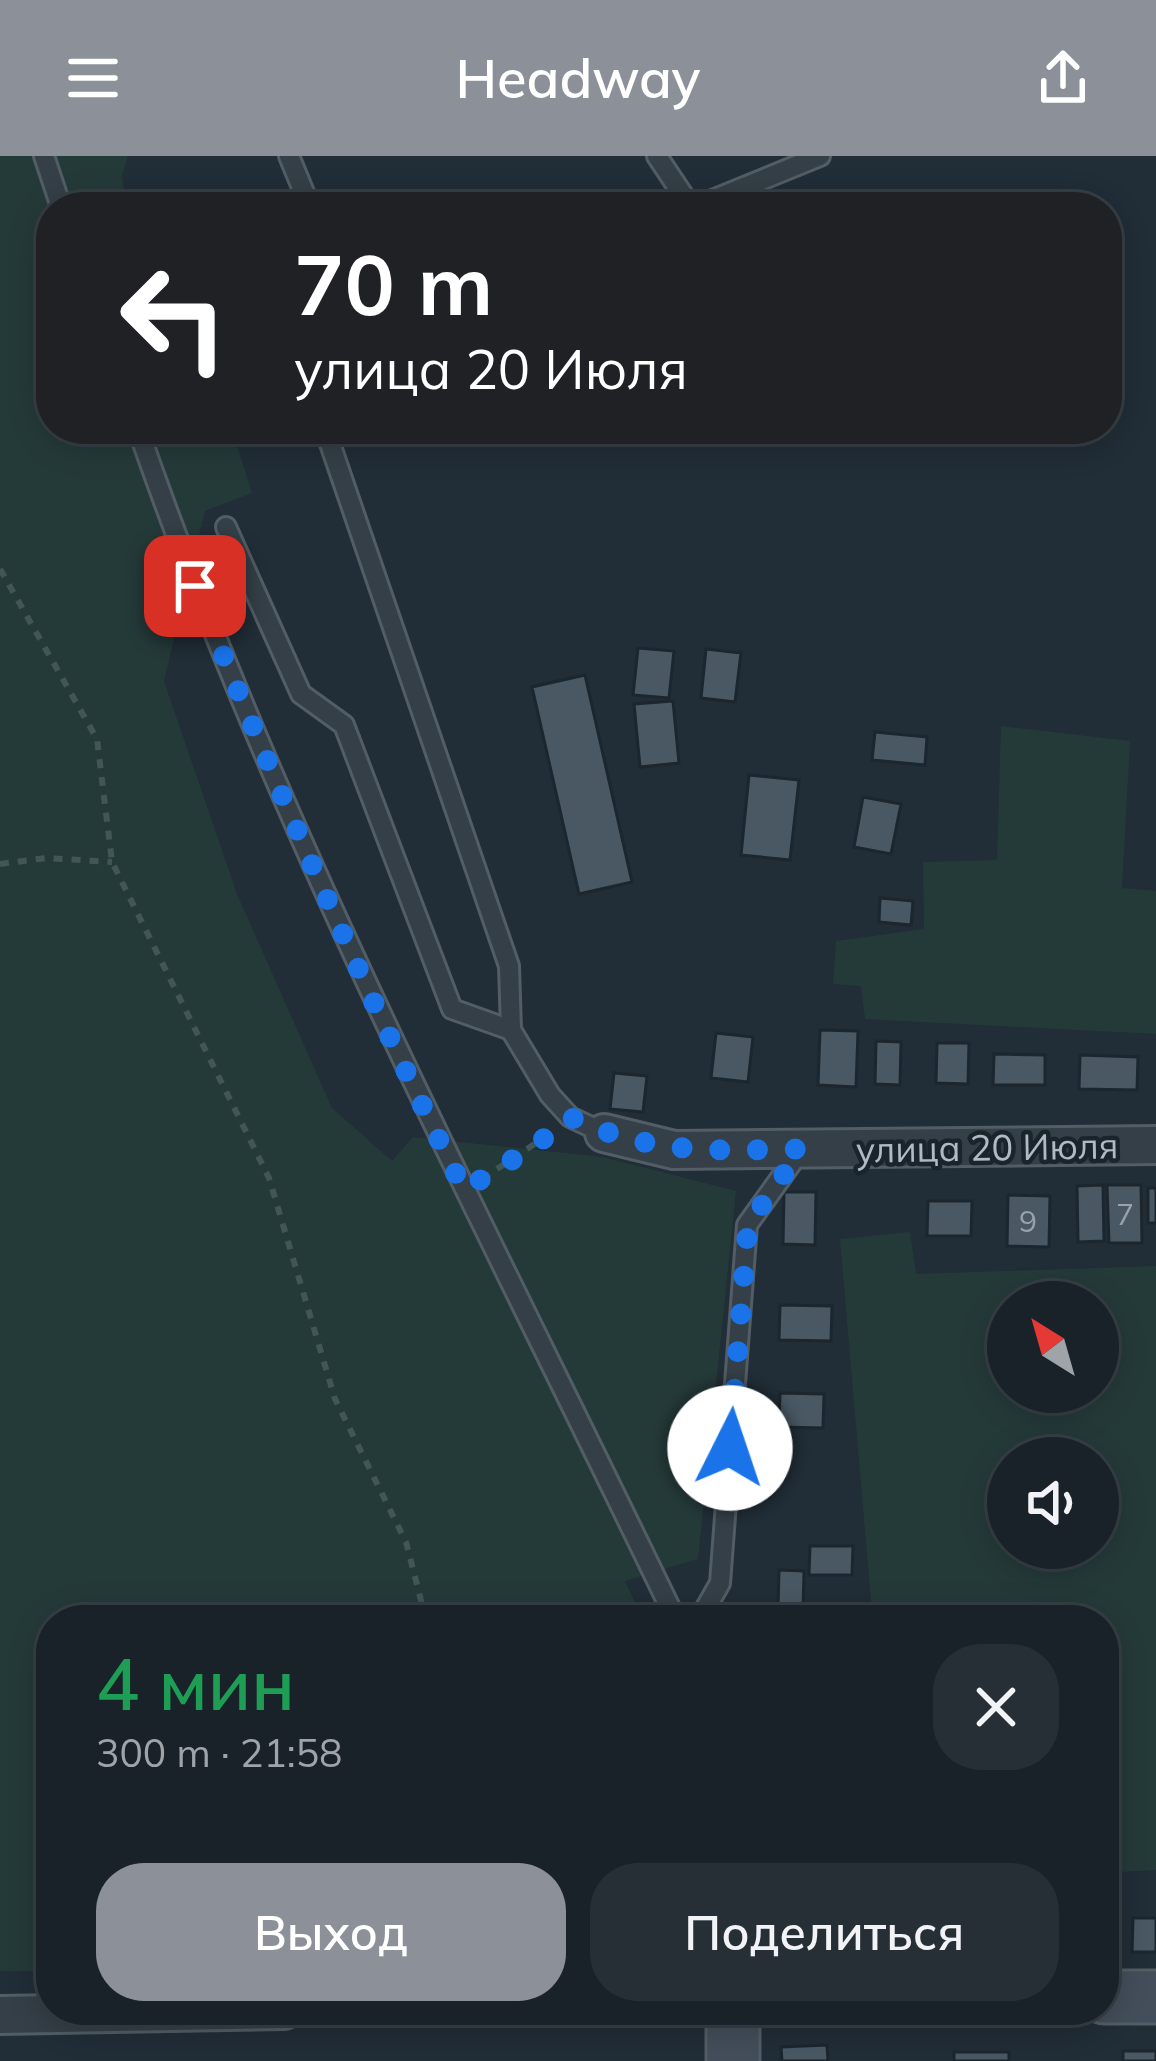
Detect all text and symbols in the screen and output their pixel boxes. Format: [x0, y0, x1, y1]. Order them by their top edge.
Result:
text: Headway [455, 44, 701, 112]
icon: menu [60, 45, 126, 111]
icon: share [1030, 45, 1096, 111]
text: 70 m [294, 231, 493, 336]
icon: left [96, 240, 252, 396]
text: улица 20 Июля [294, 335, 688, 403]
pin [144, 535, 246, 637]
icon: arrive [162, 553, 228, 619]
street label: улица 20 Июля [855, 1122, 1119, 1172]
house number: 7 [1116, 1195, 1134, 1233]
house number: 9 [1019, 1202, 1037, 1240]
north arrow [987, 1281, 1119, 1413]
map controls [987, 1281, 1119, 1569]
position arrow [667, 1385, 793, 1511]
button: sound [987, 1437, 1119, 1569]
text: 4 мин [96, 1638, 295, 1728]
button: close [933, 1644, 1059, 1770]
text: 300 m · 21:58 [96, 1728, 342, 1777]
button: Выход [96, 1863, 566, 2001]
button: Поделиться [590, 1863, 1059, 2001]

